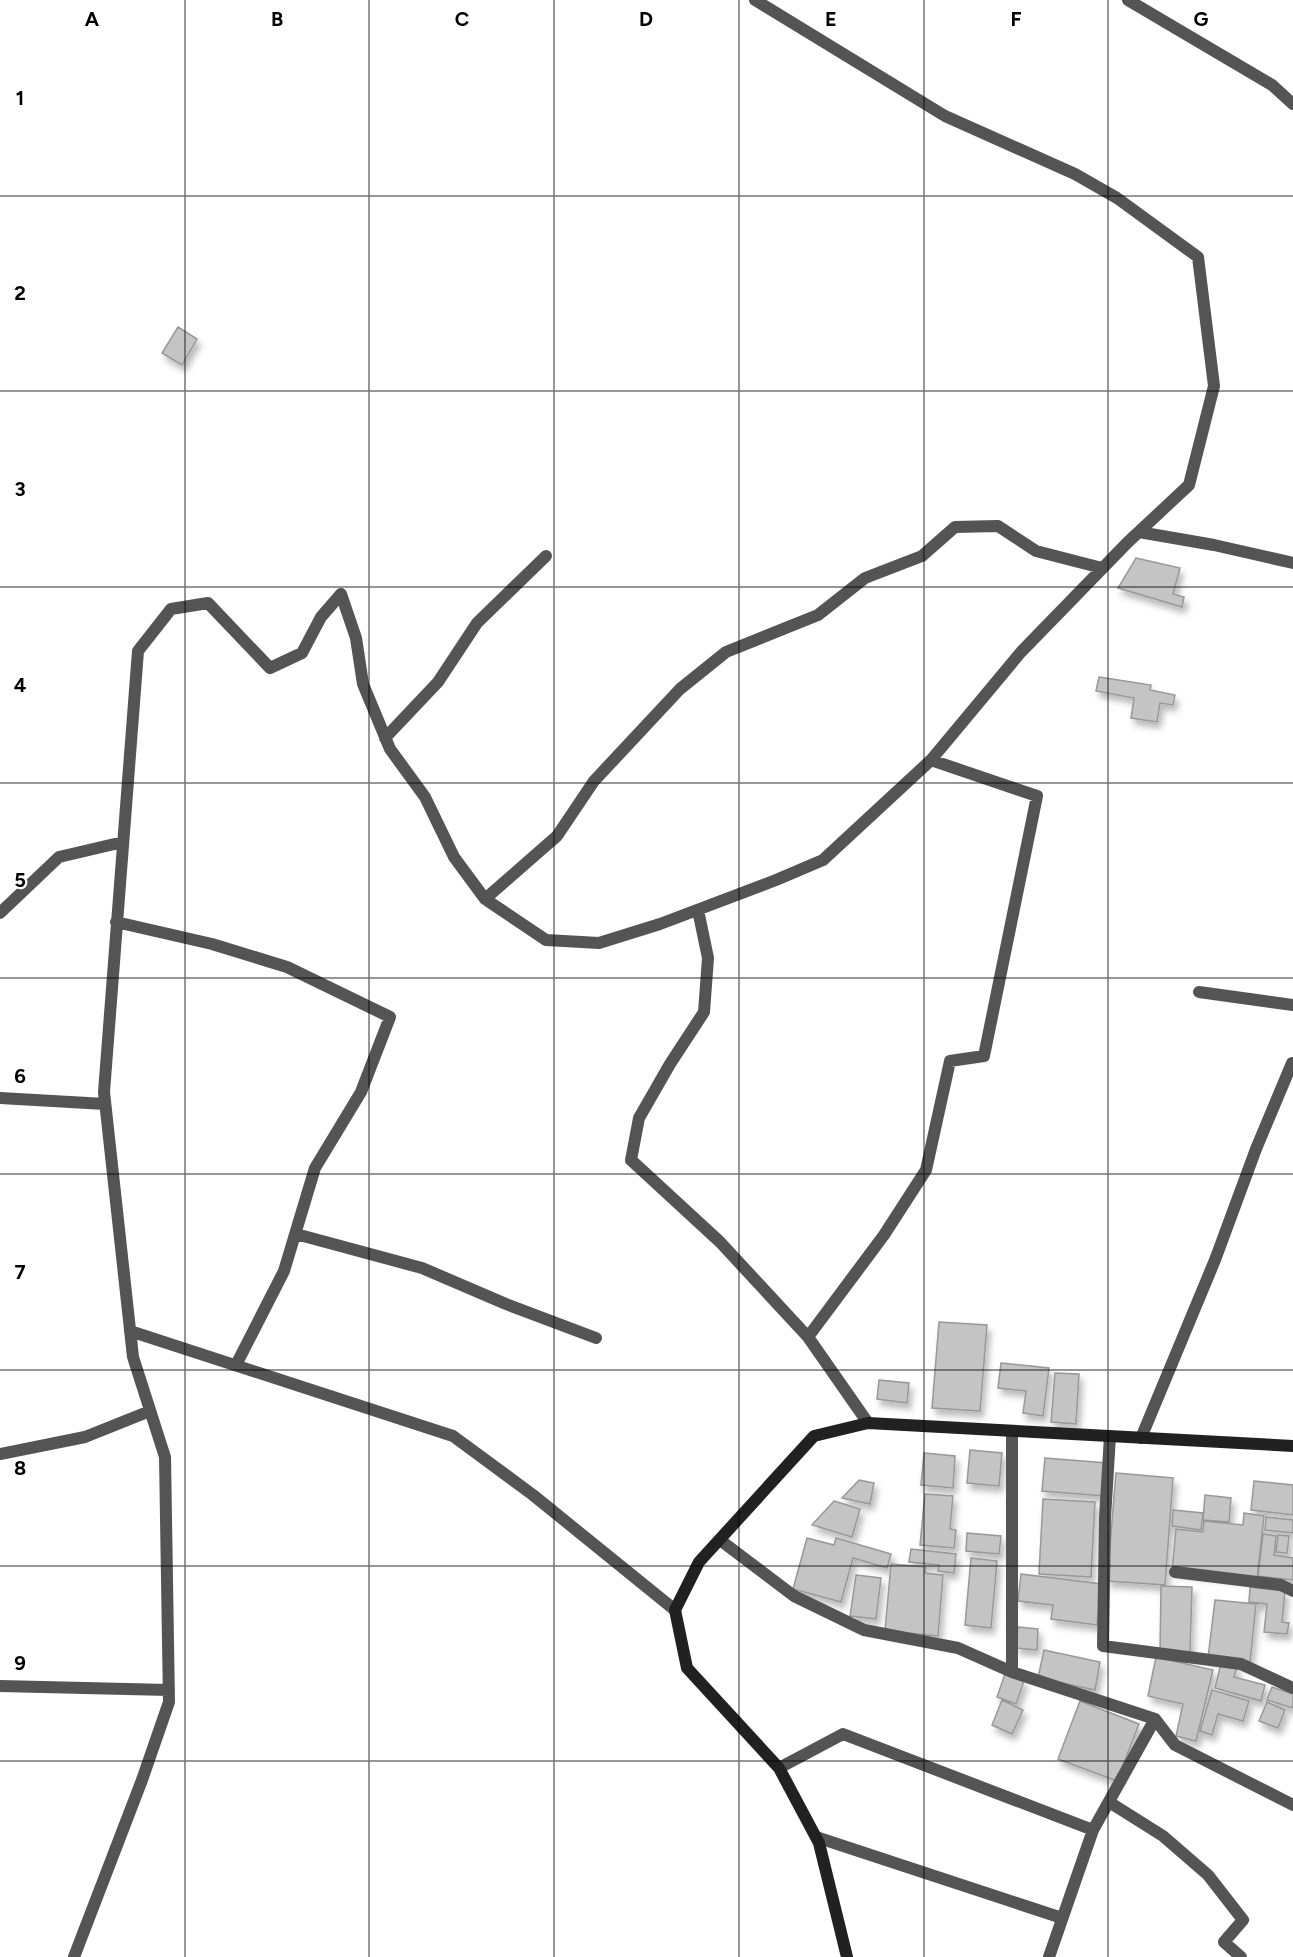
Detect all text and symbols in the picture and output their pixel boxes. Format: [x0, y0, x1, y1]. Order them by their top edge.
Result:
text: A [85, 7, 100, 31]
text: B [271, 7, 283, 31]
text: C [455, 7, 469, 31]
text: D [639, 7, 653, 31]
text: E [825, 7, 837, 31]
text: F [1010, 7, 1022, 31]
text: G [1194, 7, 1209, 31]
text: 1 [16, 86, 24, 110]
text: 2 [14, 281, 26, 305]
text: 3 [14, 477, 26, 501]
text: 4 [14, 673, 27, 697]
text: 5 [14, 868, 26, 892]
text: 6 [14, 1064, 26, 1088]
text: 7 [14, 1260, 26, 1284]
text: 8 [14, 1456, 26, 1480]
text: 9 [14, 1651, 26, 1675]

